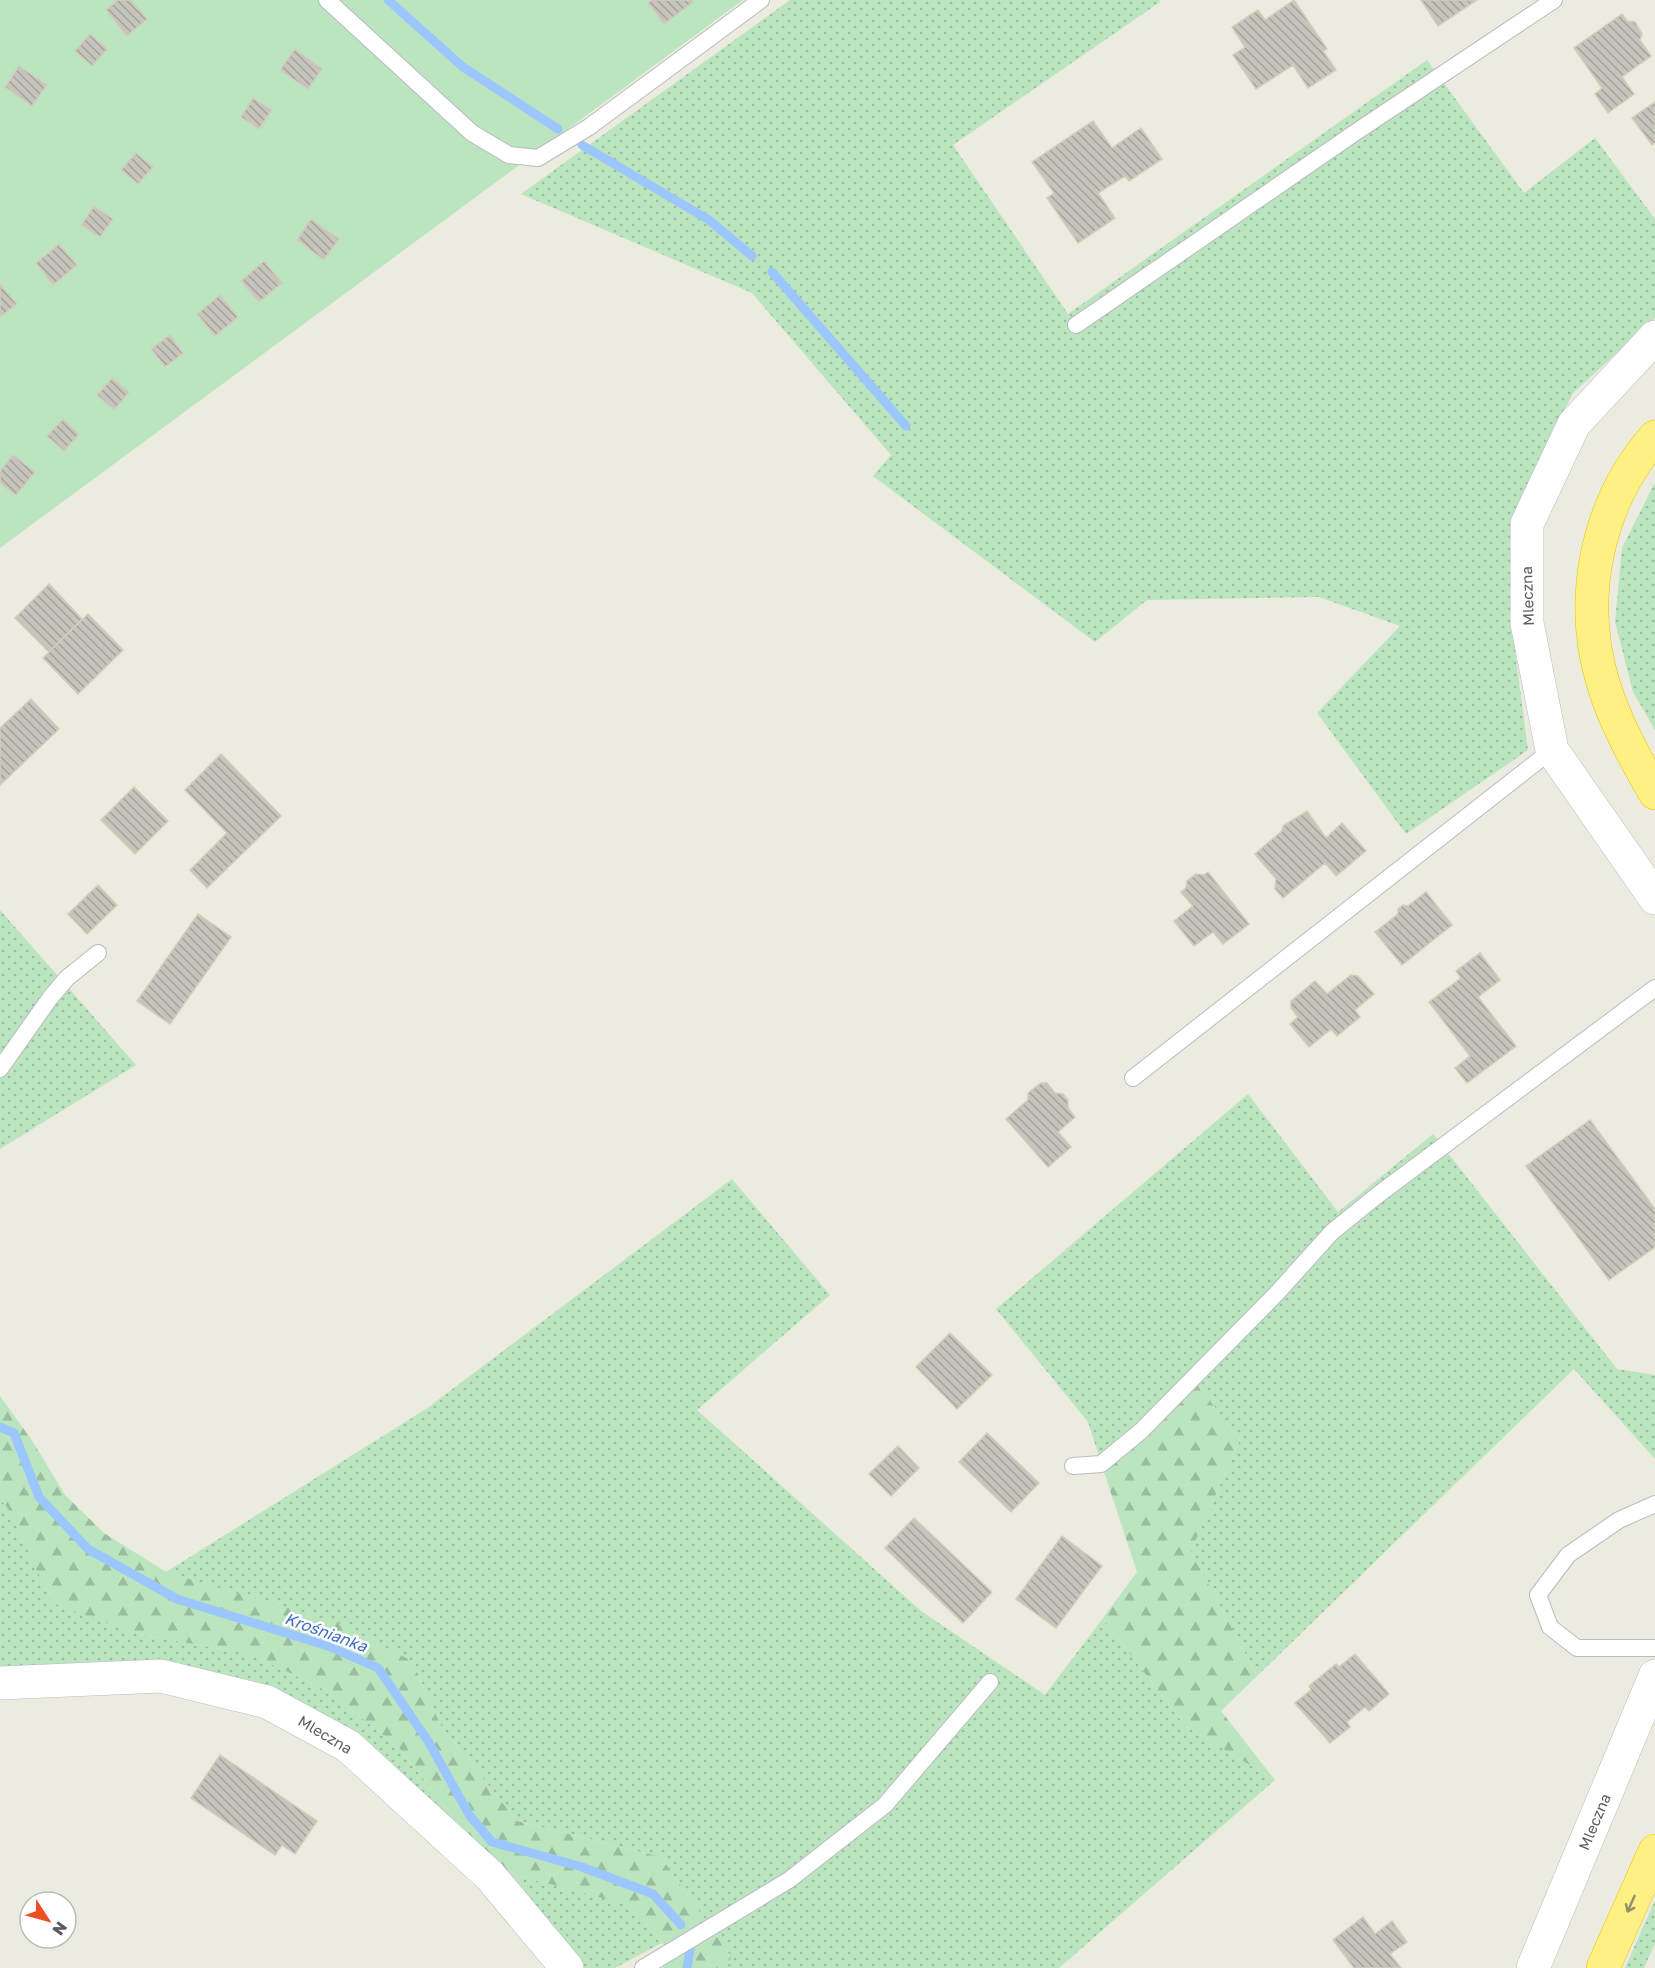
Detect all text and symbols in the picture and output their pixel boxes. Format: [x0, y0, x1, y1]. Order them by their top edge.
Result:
street label: Mleczna [1517, 566, 1537, 626]
water label: Krośnianka [282, 1608, 371, 1656]
street label: Mleczna [295, 1711, 356, 1757]
street label: Mleczna [1574, 1791, 1614, 1853]
north arrow [18, 1890, 78, 1950]
one-way arrow [1625, 1895, 1637, 1913]
text: N [48, 1918, 72, 1940]

